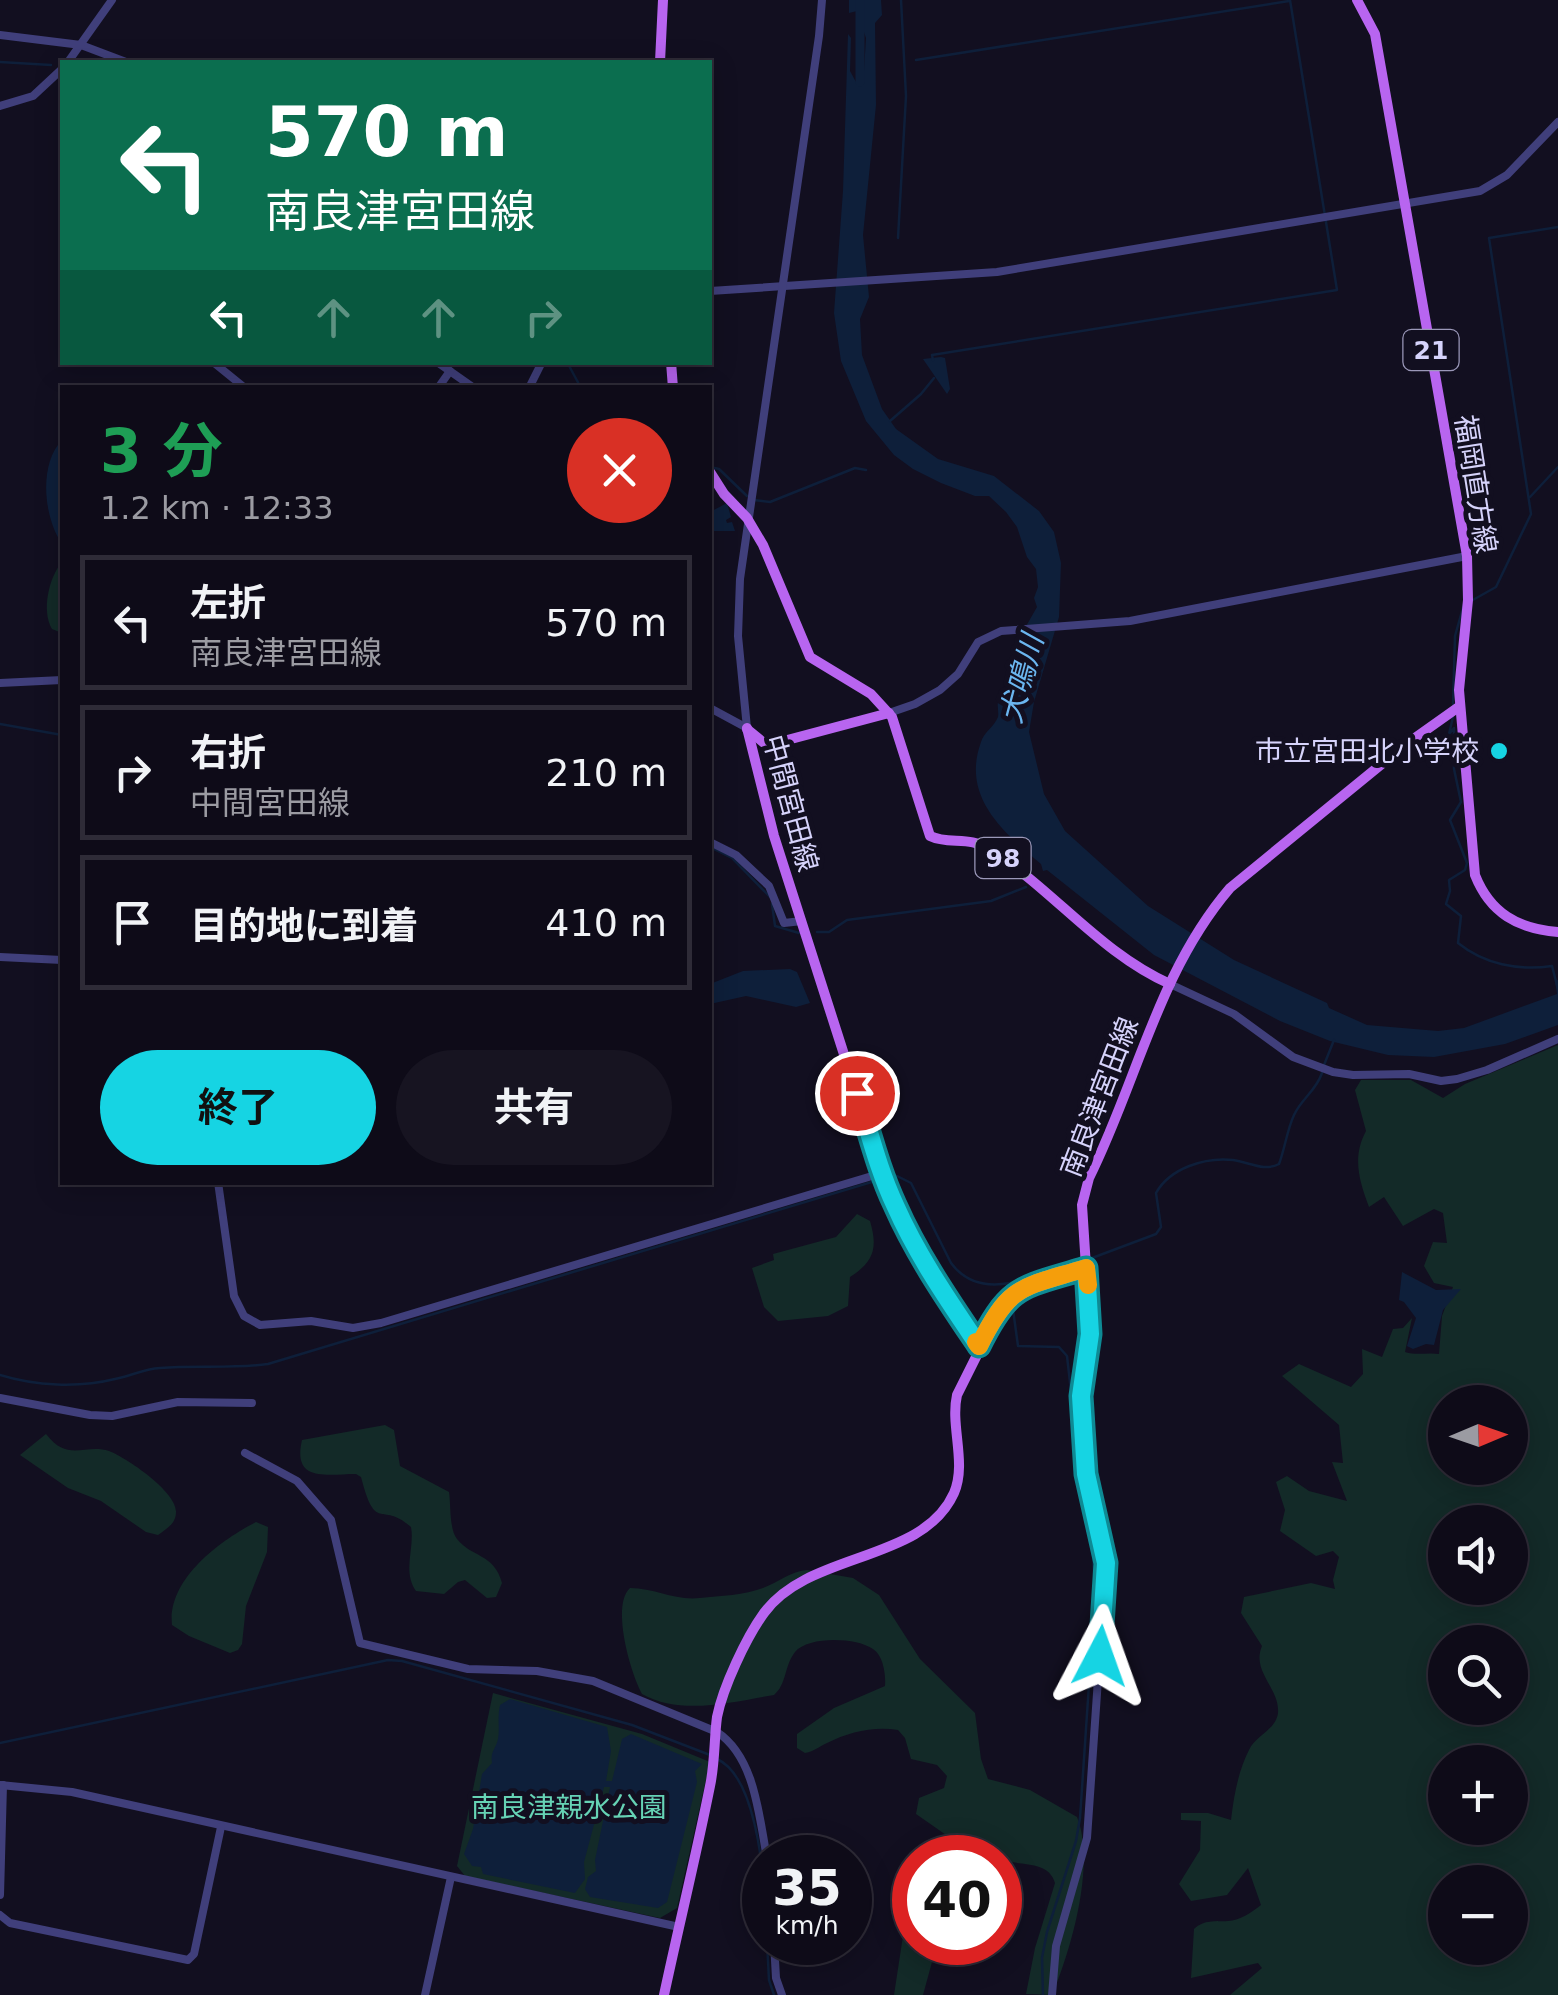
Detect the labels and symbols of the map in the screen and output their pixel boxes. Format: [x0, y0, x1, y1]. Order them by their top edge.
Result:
road number: 21 [1404, 330, 1458, 370]
street label: 福岡直方線 [1448, 412, 1503, 556]
water label: 犬鳴川 [993, 628, 1051, 727]
street label: 中間宮田線 [756, 731, 825, 875]
place label: 市立宮田北小学校 [1255, 735, 1479, 768]
marker: 市立宮田北小学校 [1488, 740, 1510, 762]
road number: 98 [976, 838, 1030, 878]
street label: 南良津宮田線 [1054, 1013, 1145, 1182]
pin [815, 1051, 900, 1136]
north arrow [1428, 1385, 1528, 1485]
position arrow [1048, 1604, 1152, 1708]
park label: 南良津親水公園 [471, 1791, 667, 1824]
speed limit sign: 40 [892, 1835, 1022, 1965]

